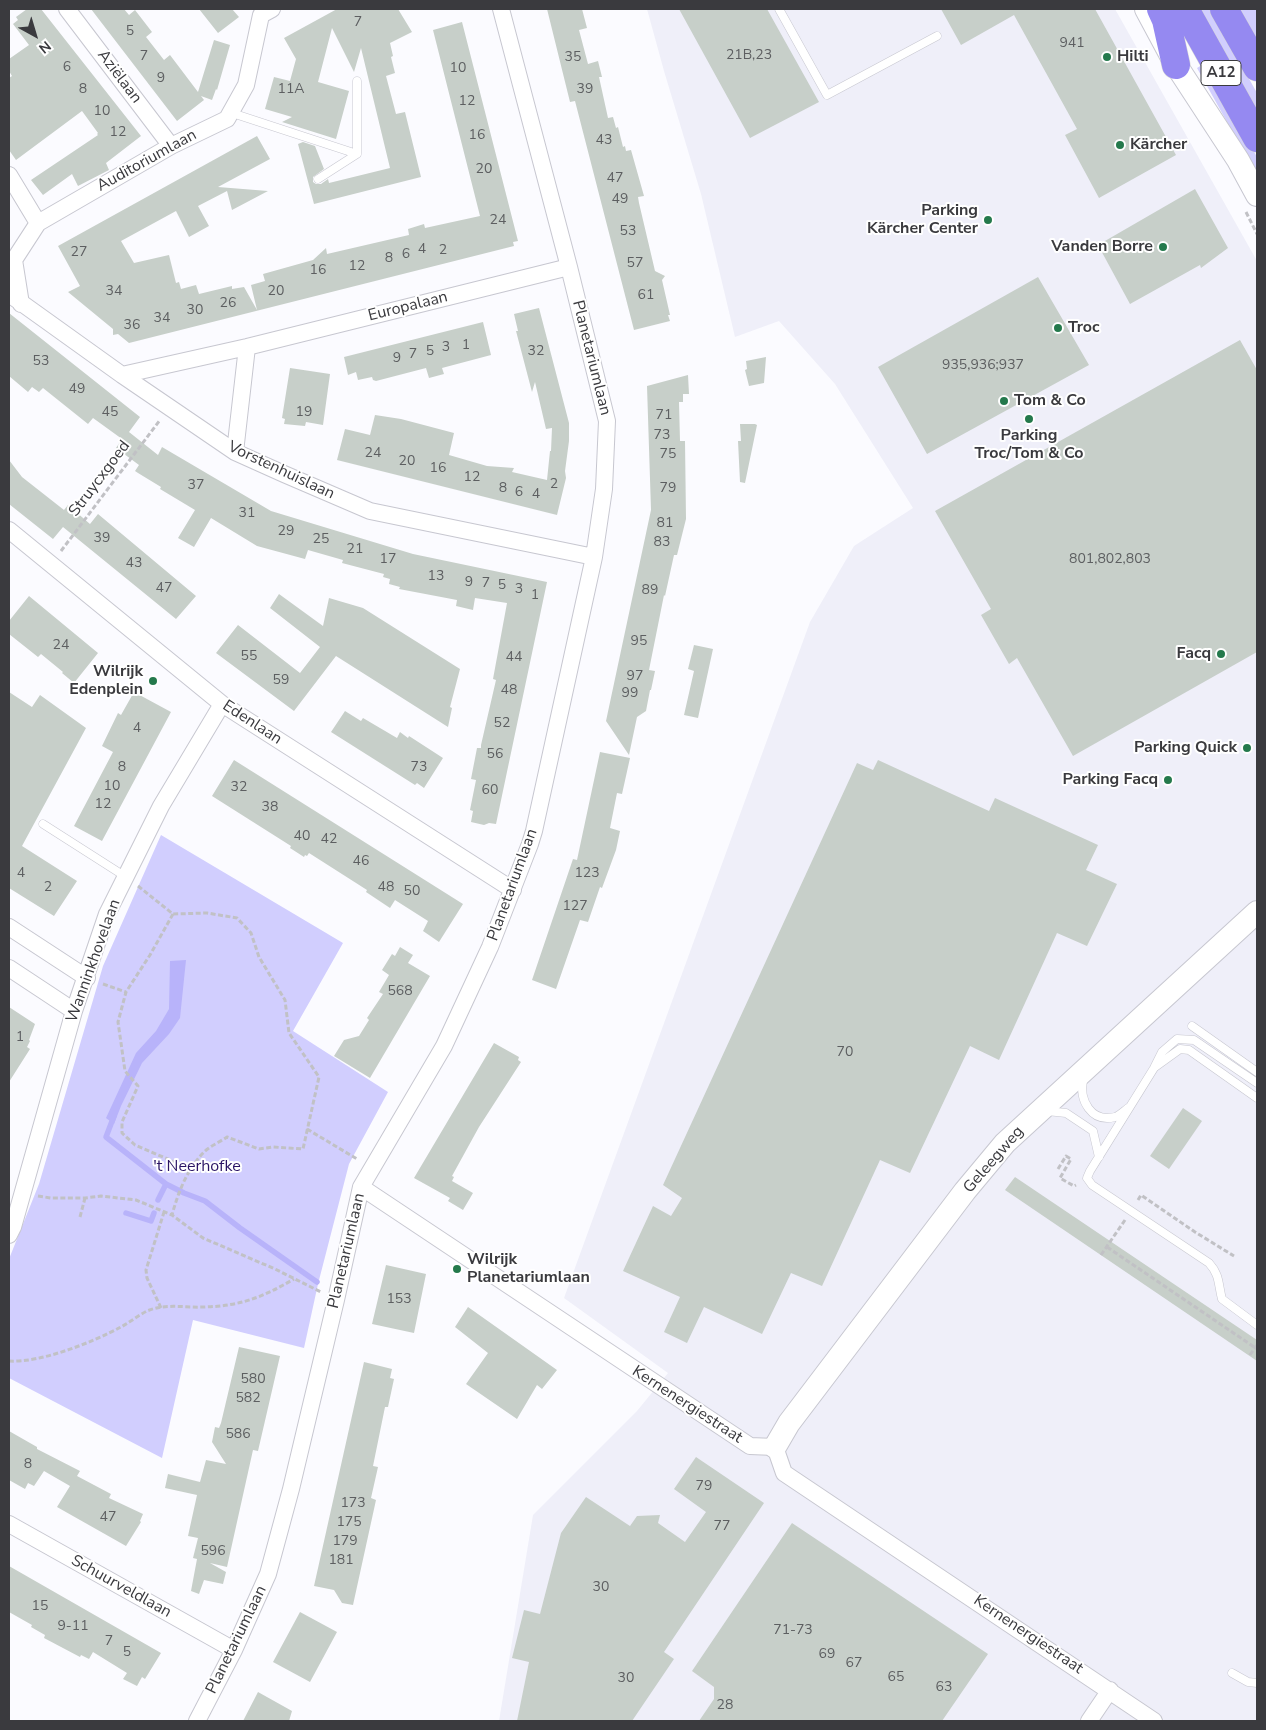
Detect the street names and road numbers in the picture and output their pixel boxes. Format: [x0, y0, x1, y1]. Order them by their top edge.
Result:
street label: Aziëlaan [93, 46, 145, 108]
road number: A12 [1201, 60, 1241, 86]
street label: Auditoriumlaan [94, 126, 200, 196]
street label: Europalaan [366, 288, 450, 326]
street label: Planetariumlaan [567, 298, 615, 418]
street label: Struycxgoed [65, 437, 135, 521]
street label: Vorstenhuislaan [225, 438, 337, 504]
street label: Edenlaan [219, 697, 285, 749]
street label: Planetariumlaan [484, 826, 542, 944]
street label: Wanninkhovelaan [63, 897, 125, 1025]
street label: Geleegweg [960, 1123, 1028, 1197]
street label: Planetariumlaan [324, 1191, 370, 1311]
street label: Kernenergiestraat [628, 1362, 746, 1448]
street label: Schuurveldlaan [67, 1551, 175, 1623]
street label: Planetariumlaan [203, 1583, 271, 1697]
street label: Kernenergiestraat [970, 1591, 1086, 1679]

